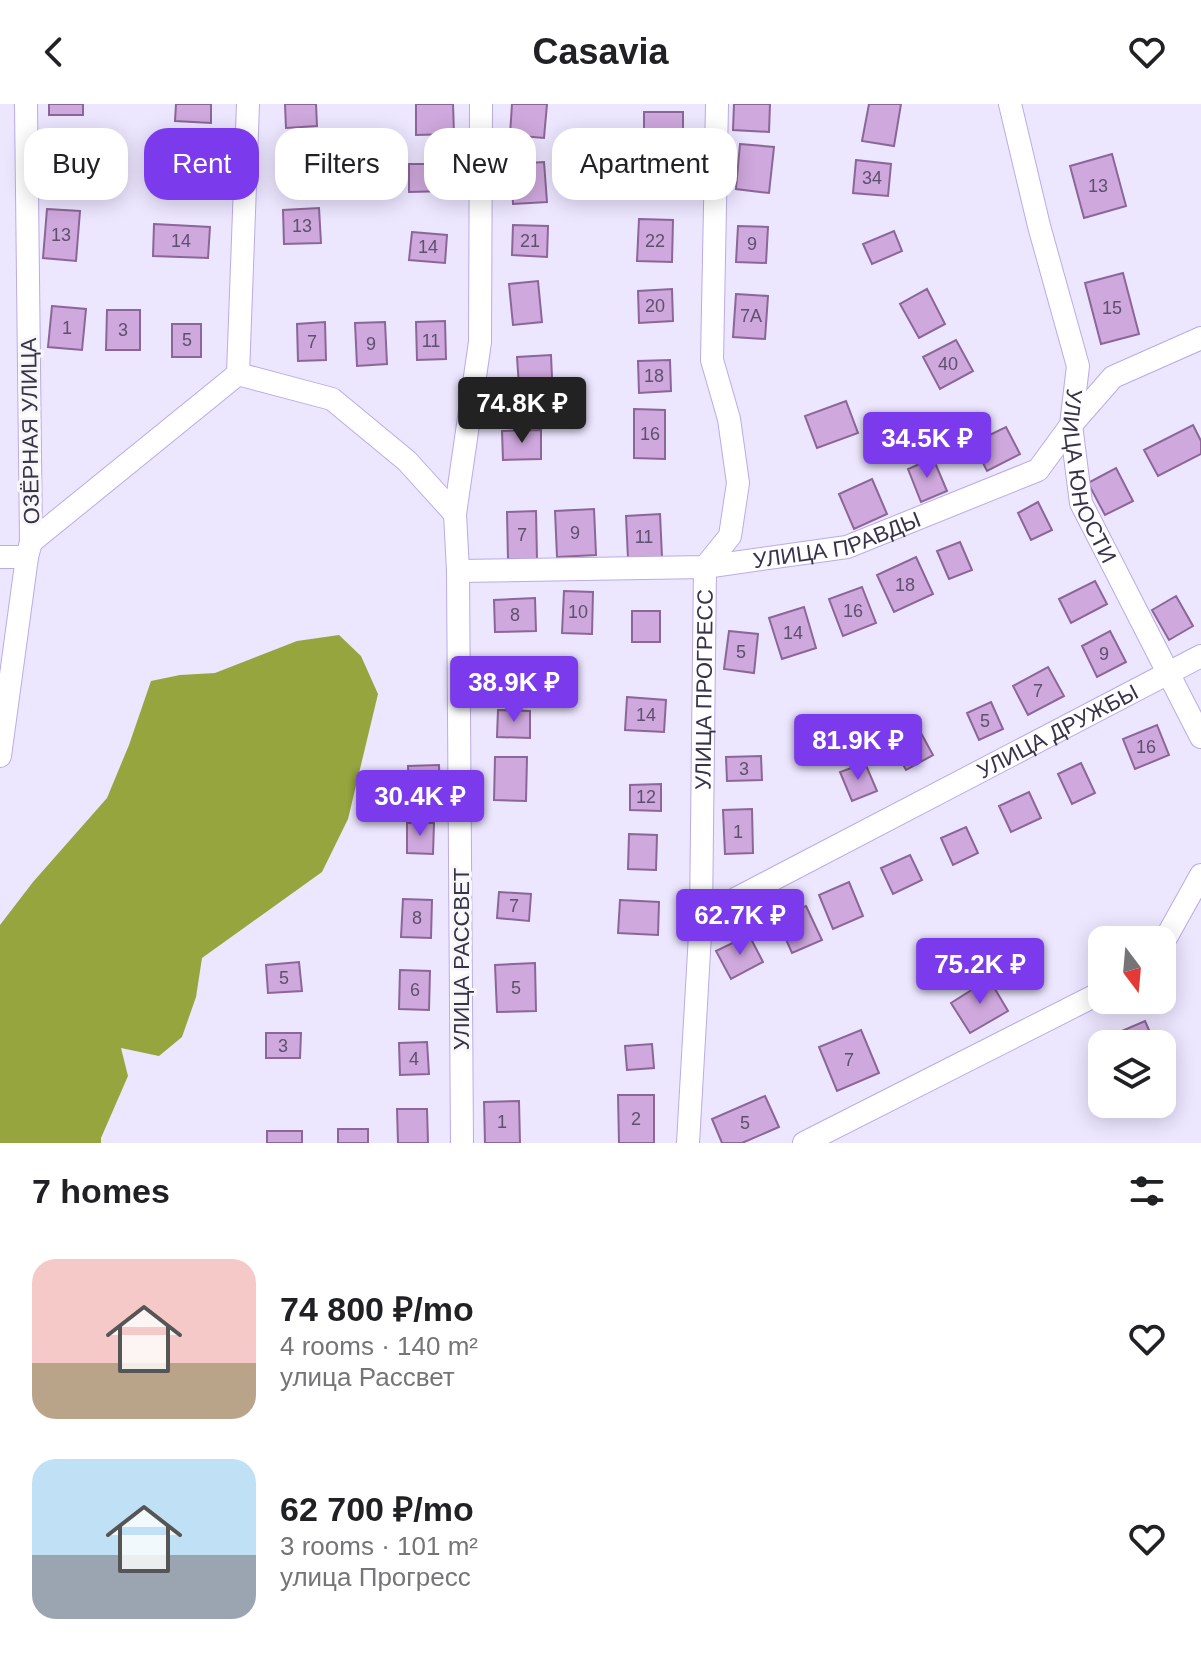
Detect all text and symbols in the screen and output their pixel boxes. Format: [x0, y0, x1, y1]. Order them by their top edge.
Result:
icon: back [32, 30, 76, 74]
icon: heart [1125, 30, 1169, 74]
text: Casavia [532, 31, 669, 72]
chip: Buy [24, 128, 128, 200]
chip: Rent [144, 128, 259, 200]
chip: Filters [275, 128, 408, 200]
chip: New [424, 128, 536, 200]
chip: Apartment [552, 128, 737, 200]
house number: 34 [862, 168, 882, 188]
house number: 13 [1088, 176, 1108, 196]
house number: 13 [292, 216, 312, 236]
house number: 13 [51, 225, 71, 245]
house number: 14 [171, 231, 191, 251]
house number: 21 [520, 231, 540, 251]
house number: 22 [645, 231, 665, 251]
house number: 9 [747, 234, 757, 254]
house number: 14 [418, 237, 438, 257]
house number: 20 [645, 296, 665, 316]
house number: 15 [1102, 298, 1122, 318]
house number: 7А [740, 306, 762, 326]
house number: 1 [62, 318, 72, 338]
house number: 3 [118, 320, 128, 340]
house number: 5 [182, 330, 192, 350]
house number: 11 [422, 331, 440, 351]
house number: 7 [307, 332, 317, 352]
house number: 9 [366, 334, 376, 354]
street label: ОЗЁРНАЯ УЛИЦА [16, 337, 44, 525]
house number: 40 [938, 354, 958, 374]
house number: 18 [644, 366, 664, 386]
pin: 74.8K ₽ [448, 377, 596, 445]
street label: УЛИЦА ЮНОСТИ [1058, 387, 1122, 567]
text: 74.8K ₽ [476, 388, 568, 418]
pin: 34.5K ₽ [853, 412, 1001, 480]
text: 34.5K ₽ [881, 423, 973, 453]
house number: 16 [640, 424, 660, 444]
street label: УЛИЦА ПРАВДЫ [751, 506, 924, 573]
house number: 9 [570, 523, 580, 543]
house number: 7 [517, 525, 527, 545]
house number: 11 [635, 527, 653, 547]
house number: 18 [895, 575, 915, 595]
street label: УЛИЦА ПРОГРЕСС [690, 589, 717, 790]
house number: 16 [843, 601, 863, 621]
house number: 10 [568, 602, 588, 622]
house number: 8 [510, 605, 520, 625]
house number: 14 [783, 623, 803, 643]
house number: 5 [736, 642, 746, 662]
house number: 9 [1099, 644, 1109, 664]
pin: 38.9K ₽ [440, 656, 588, 724]
text: 38.9K ₽ [468, 667, 560, 697]
street label: УЛИЦА ДРУЖБЫ [973, 679, 1142, 783]
house number: 7 [1033, 681, 1043, 701]
house number: 14 [636, 705, 656, 725]
house number: 5 [980, 711, 990, 731]
pin: 81.9K ₽ [784, 714, 932, 782]
text: 81.9K ₽ [812, 725, 904, 755]
house number: 16 [1136, 737, 1156, 757]
house number: 3 [739, 759, 749, 779]
pin: 30.4K ₽ [346, 770, 494, 838]
text: 30.4K ₽ [374, 781, 466, 811]
house number: 12 [636, 787, 656, 807]
house number: 1 [733, 822, 743, 842]
street label: УЛИЦА РАССВЕТ [449, 868, 474, 1050]
pin: 62.7K ₽ [666, 889, 814, 957]
house number: 7 [509, 896, 519, 916]
text: 62.7K ₽ [694, 900, 786, 930]
house number: 8 [412, 908, 422, 928]
north arrow [1088, 926, 1176, 1014]
map controls [1088, 926, 1176, 1118]
pin: 75.2K ₽ [906, 938, 1054, 1006]
text: 75.2K ₽ [934, 949, 1026, 979]
house number: 5 [279, 968, 289, 988]
house number: 5 [511, 978, 521, 998]
house number: 6 [410, 980, 420, 1000]
button: layers [1088, 1030, 1176, 1118]
house number: 3 [278, 1036, 288, 1056]
house number: 4 [409, 1049, 419, 1069]
house number: 7 [844, 1050, 854, 1070]
house number: 2 [631, 1109, 641, 1129]
house number: 1 [497, 1112, 507, 1132]
house number: 5 [740, 1113, 750, 1133]
icon: filters [1125, 1169, 1169, 1213]
text: 7 homes [32, 1172, 170, 1210]
text: 74 800 ₽/mo [280, 1290, 474, 1328]
icon: home [96, 1291, 192, 1387]
icon: heart [1125, 1317, 1169, 1361]
text: 4 rooms · 140 m² [280, 1331, 478, 1361]
text: улица Рассвет [280, 1362, 455, 1392]
text: 62 700 ₽/mo [280, 1490, 474, 1528]
icon: home [96, 1491, 192, 1587]
icon: heart [1125, 1517, 1169, 1561]
text: 3 rooms · 101 m² [280, 1531, 478, 1561]
text: улица Прогресс [280, 1562, 471, 1592]

